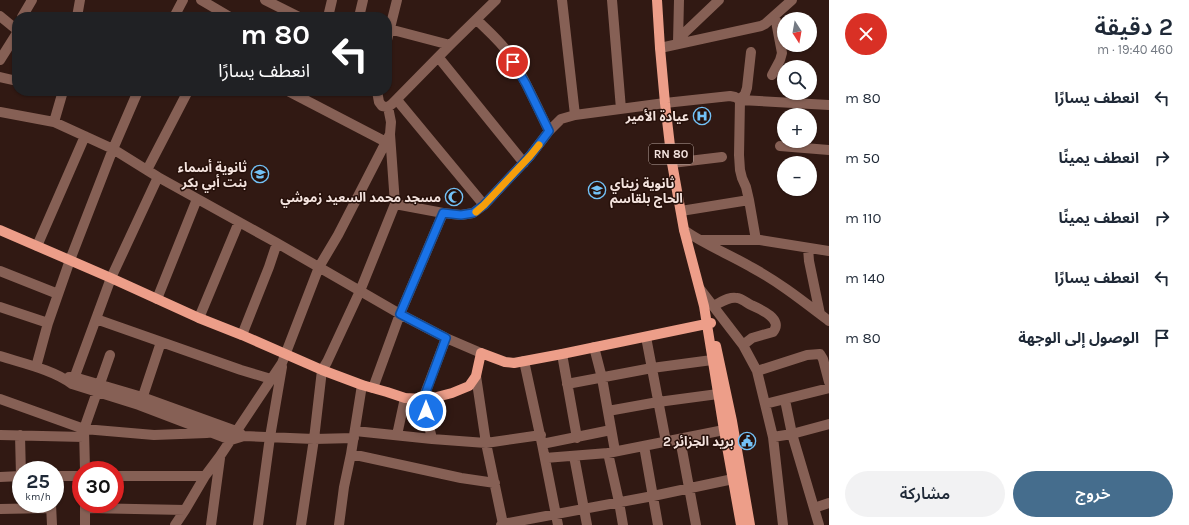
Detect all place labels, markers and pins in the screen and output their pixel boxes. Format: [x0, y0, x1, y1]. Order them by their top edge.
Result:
pin [496, 45, 530, 79]
hospital icon: عيادة الأمير [692, 106, 712, 126]
place label: عيادة الأمير [625, 109, 689, 124]
place label: ثانوية أسماء بنت أبي بكر [178, 159, 247, 193]
school or university icon: ثانوية أسماء بنت أبي بكر [250, 164, 270, 184]
place label: ثانوية زيناي الحاج بلقاسم [610, 176, 683, 209]
school or university icon: ثانوية زيناي الحاج بلقاسم [587, 180, 607, 200]
mosque icon: مسجد محمد السعيد زموشي [444, 187, 464, 207]
place label: مسجد محمد السعيد زموشي [280, 190, 441, 208]
public building icon: بريد الجزائر 2 [737, 431, 757, 451]
place label: بريد الجزائر 2 [663, 434, 734, 449]

